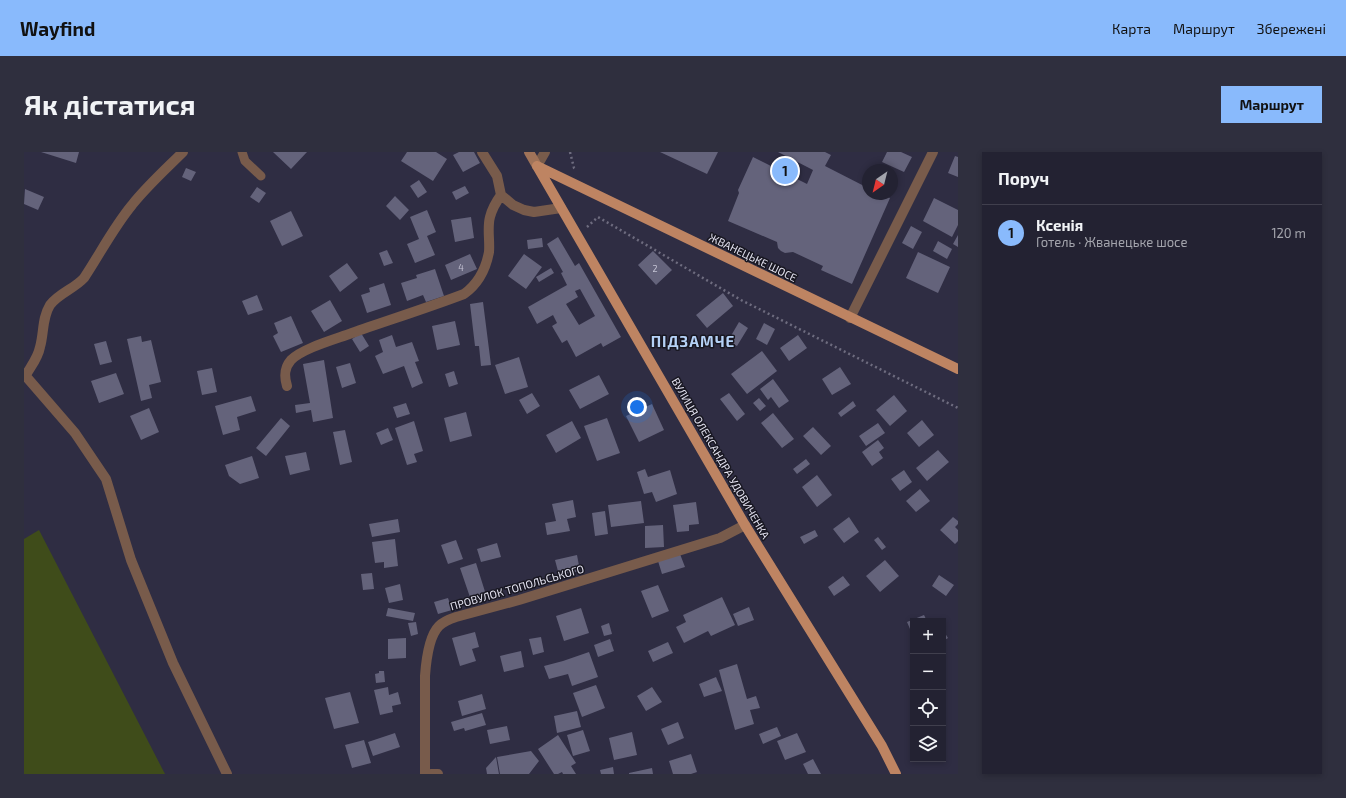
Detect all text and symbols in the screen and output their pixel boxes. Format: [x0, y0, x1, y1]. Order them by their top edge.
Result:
text: Wayfind [20, 17, 95, 40]
text: Карта [1112, 20, 1151, 37]
text: Маршрут [1173, 20, 1235, 37]
text: Збережені [1257, 20, 1326, 37]
button: Маршрут [1221, 86, 1322, 123]
text: Як дістатися [24, 87, 196, 121]
pin: 1 [772, 156, 798, 186]
north arrow [862, 164, 898, 200]
text: Поруч [998, 168, 1049, 188]
text: Ксенія [1036, 216, 1083, 234]
text: 1 [1008, 225, 1014, 241]
text: 120 m [1271, 225, 1306, 241]
street label: ЖВАНЕЦЬКЕ ШОСЕ [707, 230, 799, 284]
text: Готель · Жванецьке шосе [1036, 234, 1187, 250]
house number: 4 [458, 262, 464, 273]
house number: 2 [652, 263, 658, 274]
district label: ПІДЗАМЧЕ [651, 332, 735, 350]
street label: ВУЛИЦЯ ОЛЕКСАНДРА УДОВИЧЕНКА [669, 375, 773, 541]
your location [627, 397, 647, 417]
street label: ПРОВУЛОК ТОПОЛЬСЬКОГО [449, 562, 585, 612]
map controls [910, 618, 946, 762]
button: + [910, 618, 946, 654]
button: − [910, 654, 946, 690]
button: locate [910, 690, 946, 726]
button: layers [910, 726, 946, 762]

